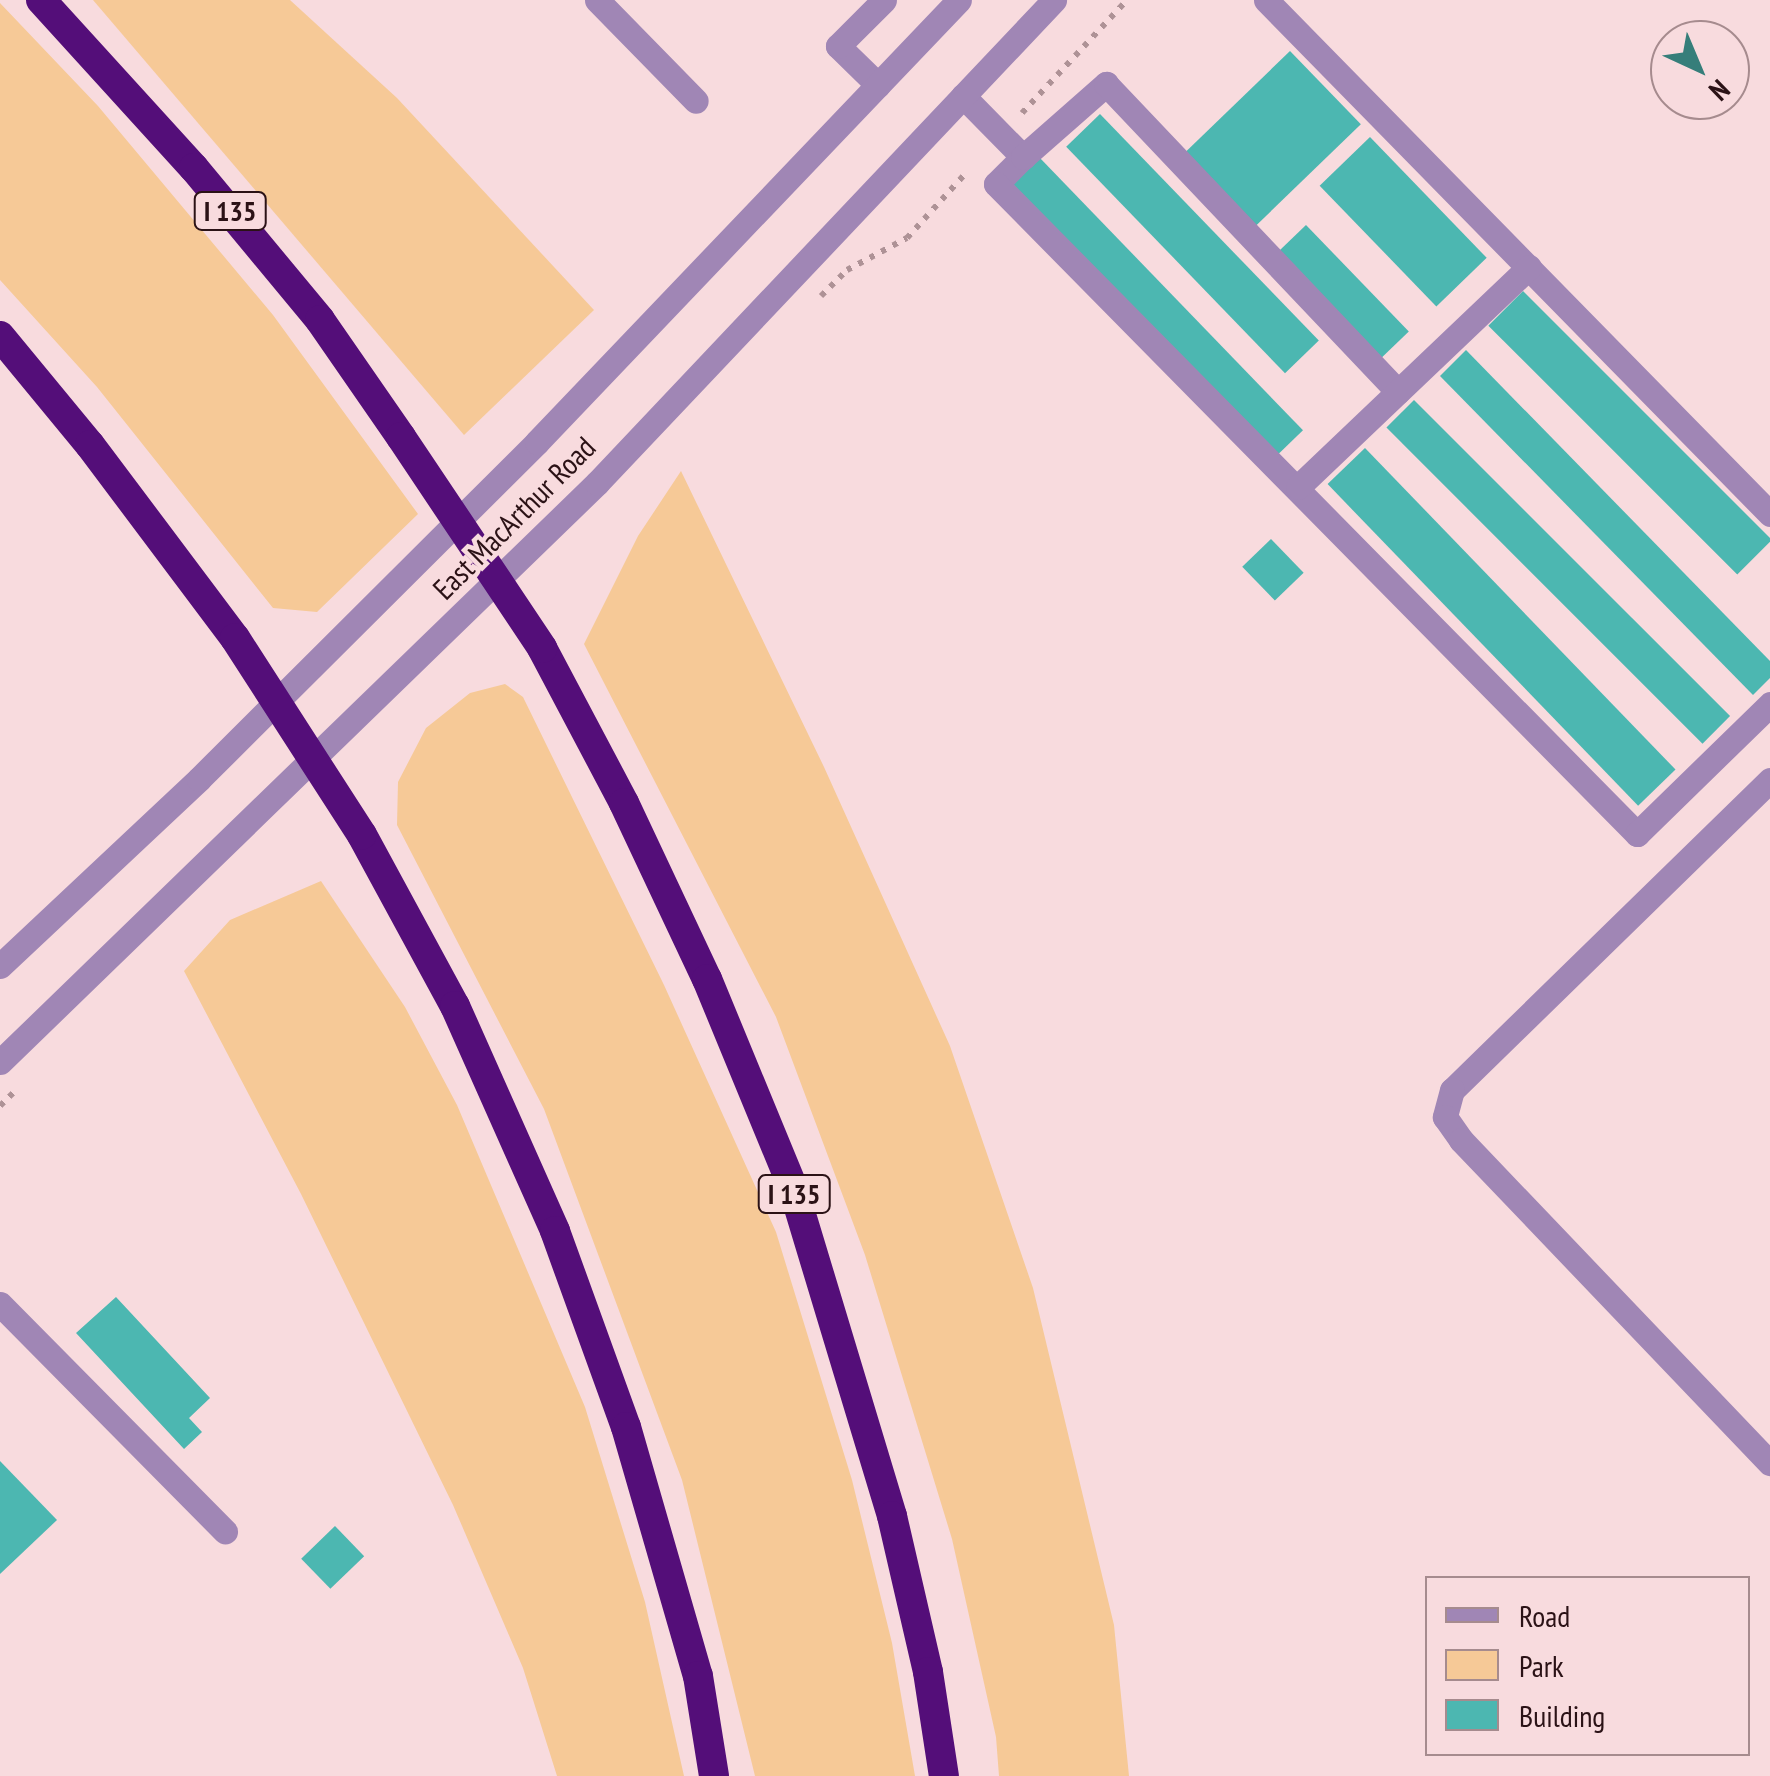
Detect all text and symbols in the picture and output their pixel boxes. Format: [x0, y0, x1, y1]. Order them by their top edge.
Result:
north arrow [1650, 20, 1750, 120]
text: N [1702, 72, 1738, 109]
road number: I 135 [192, 188, 268, 234]
street label: East MacArthur Road [425, 429, 603, 607]
road number: I 135 [756, 1171, 832, 1217]
legend [1425, 1576, 1750, 1756]
text: Road [1519, 1596, 1570, 1635]
text: Park [1519, 1646, 1564, 1685]
text: Building [1519, 1696, 1605, 1735]

